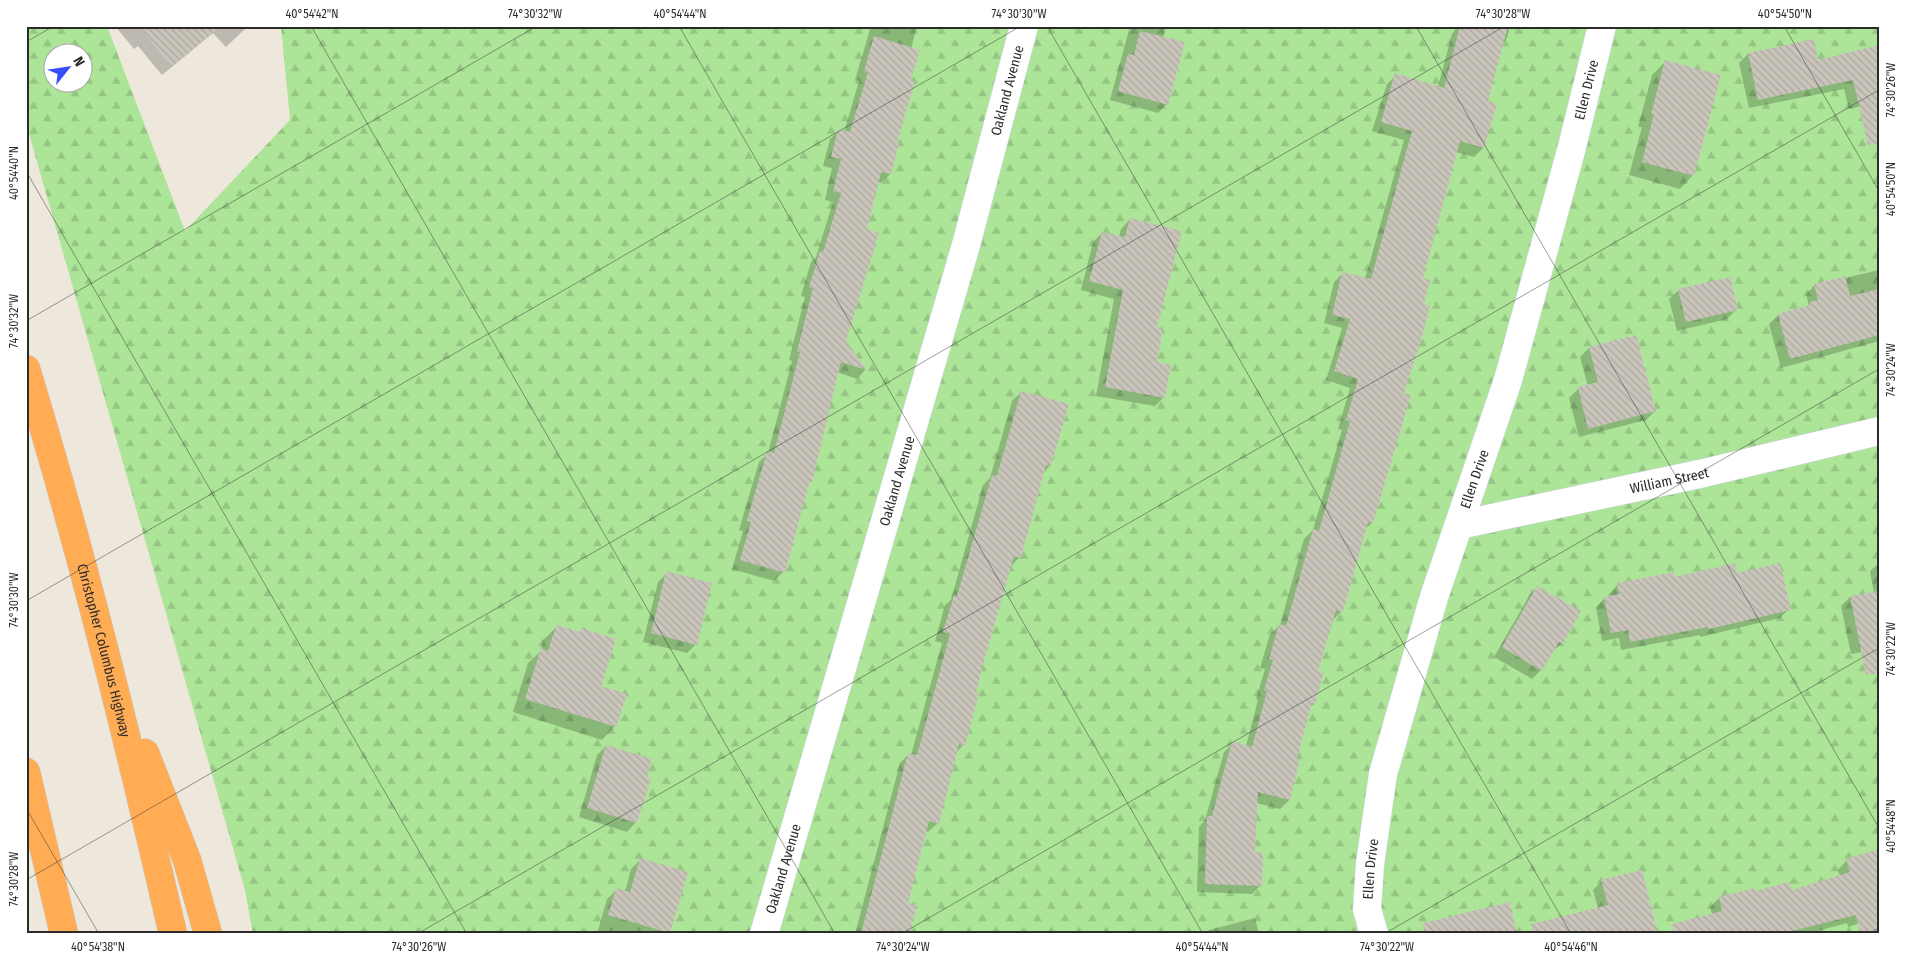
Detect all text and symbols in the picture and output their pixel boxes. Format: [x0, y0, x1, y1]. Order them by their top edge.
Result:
text: 40°54'42"N [285, 7, 339, 21]
text: 74°30'32"W [508, 7, 562, 21]
text: 40°54'44"N [653, 7, 707, 21]
text: 74°30'30"W [992, 7, 1046, 21]
text: 74°30'28"W [1476, 7, 1530, 21]
text: 40°54'50"N [1758, 7, 1812, 21]
north arrow [42, 42, 92, 92]
street label: Oakland Avenue [987, 43, 1027, 137]
text: N [69, 54, 88, 70]
street label: Ellen Drive [1571, 58, 1602, 122]
text: 74°30'26"W [1884, 63, 1898, 117]
text: 40°54'40"N [7, 146, 21, 200]
text: 40°54'50"N [1884, 162, 1898, 216]
text: 74°30'32"W [7, 294, 21, 348]
text: 74°30'24"W [1884, 343, 1898, 397]
street label: Oakland Avenue [876, 434, 918, 528]
street label: Ellen Drive [1456, 447, 1492, 511]
street label: William Street [1628, 464, 1711, 497]
street label: Christopher Columbus Highway [74, 562, 135, 740]
text: 74°30'30"W [7, 573, 21, 627]
text: 74°30'22"W [1884, 622, 1898, 676]
text: 40°54'48"N [1884, 799, 1898, 853]
street label: Oakland Avenue [762, 822, 804, 916]
street label: Ellen Drive [1359, 837, 1382, 900]
text: 74°30'28"W [7, 852, 21, 906]
text: 40°54'38"N [71, 940, 125, 954]
text: 74°30'26"W [392, 940, 446, 954]
text: 74°30'24"W [876, 940, 930, 954]
text: 40°54'44"N [1175, 940, 1229, 954]
text: 74°30'22"W [1360, 940, 1414, 954]
text: 40°54'46"N [1544, 940, 1598, 954]

